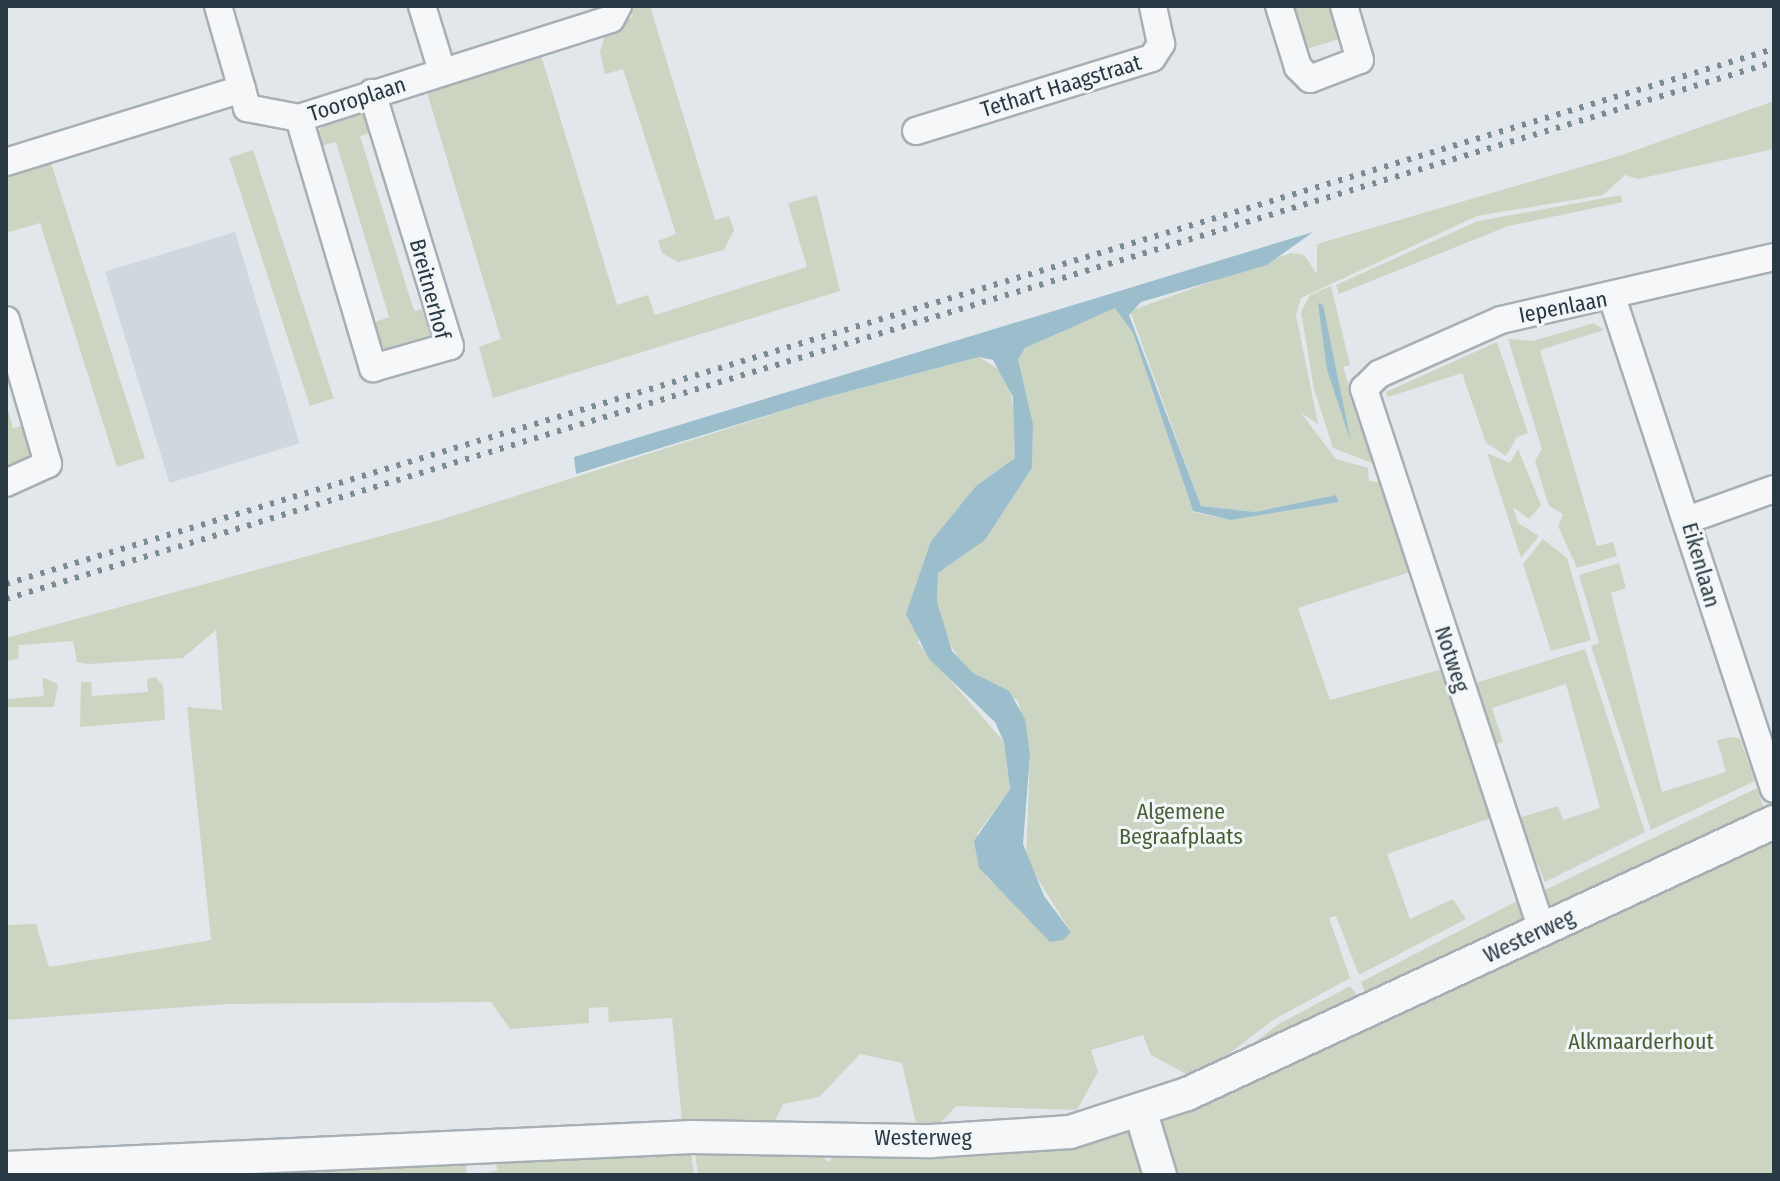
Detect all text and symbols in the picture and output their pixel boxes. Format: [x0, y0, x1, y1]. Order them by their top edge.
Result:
street label: Tethart Haagstraat [978, 49, 1144, 123]
street label: Tooroplaan [305, 71, 409, 127]
street label: Breitnerhof [404, 236, 456, 342]
street label: Iepenlaan [1517, 286, 1609, 328]
street label: Eikenlaan [1676, 519, 1726, 611]
street label: Notweg [1429, 623, 1475, 695]
park label: Algemene Begraafplaats [1119, 798, 1243, 850]
street label: Westerweg [1479, 903, 1579, 969]
park label: Alkmaarderhout [1568, 1029, 1714, 1055]
street label: Westerweg [874, 1125, 972, 1151]

